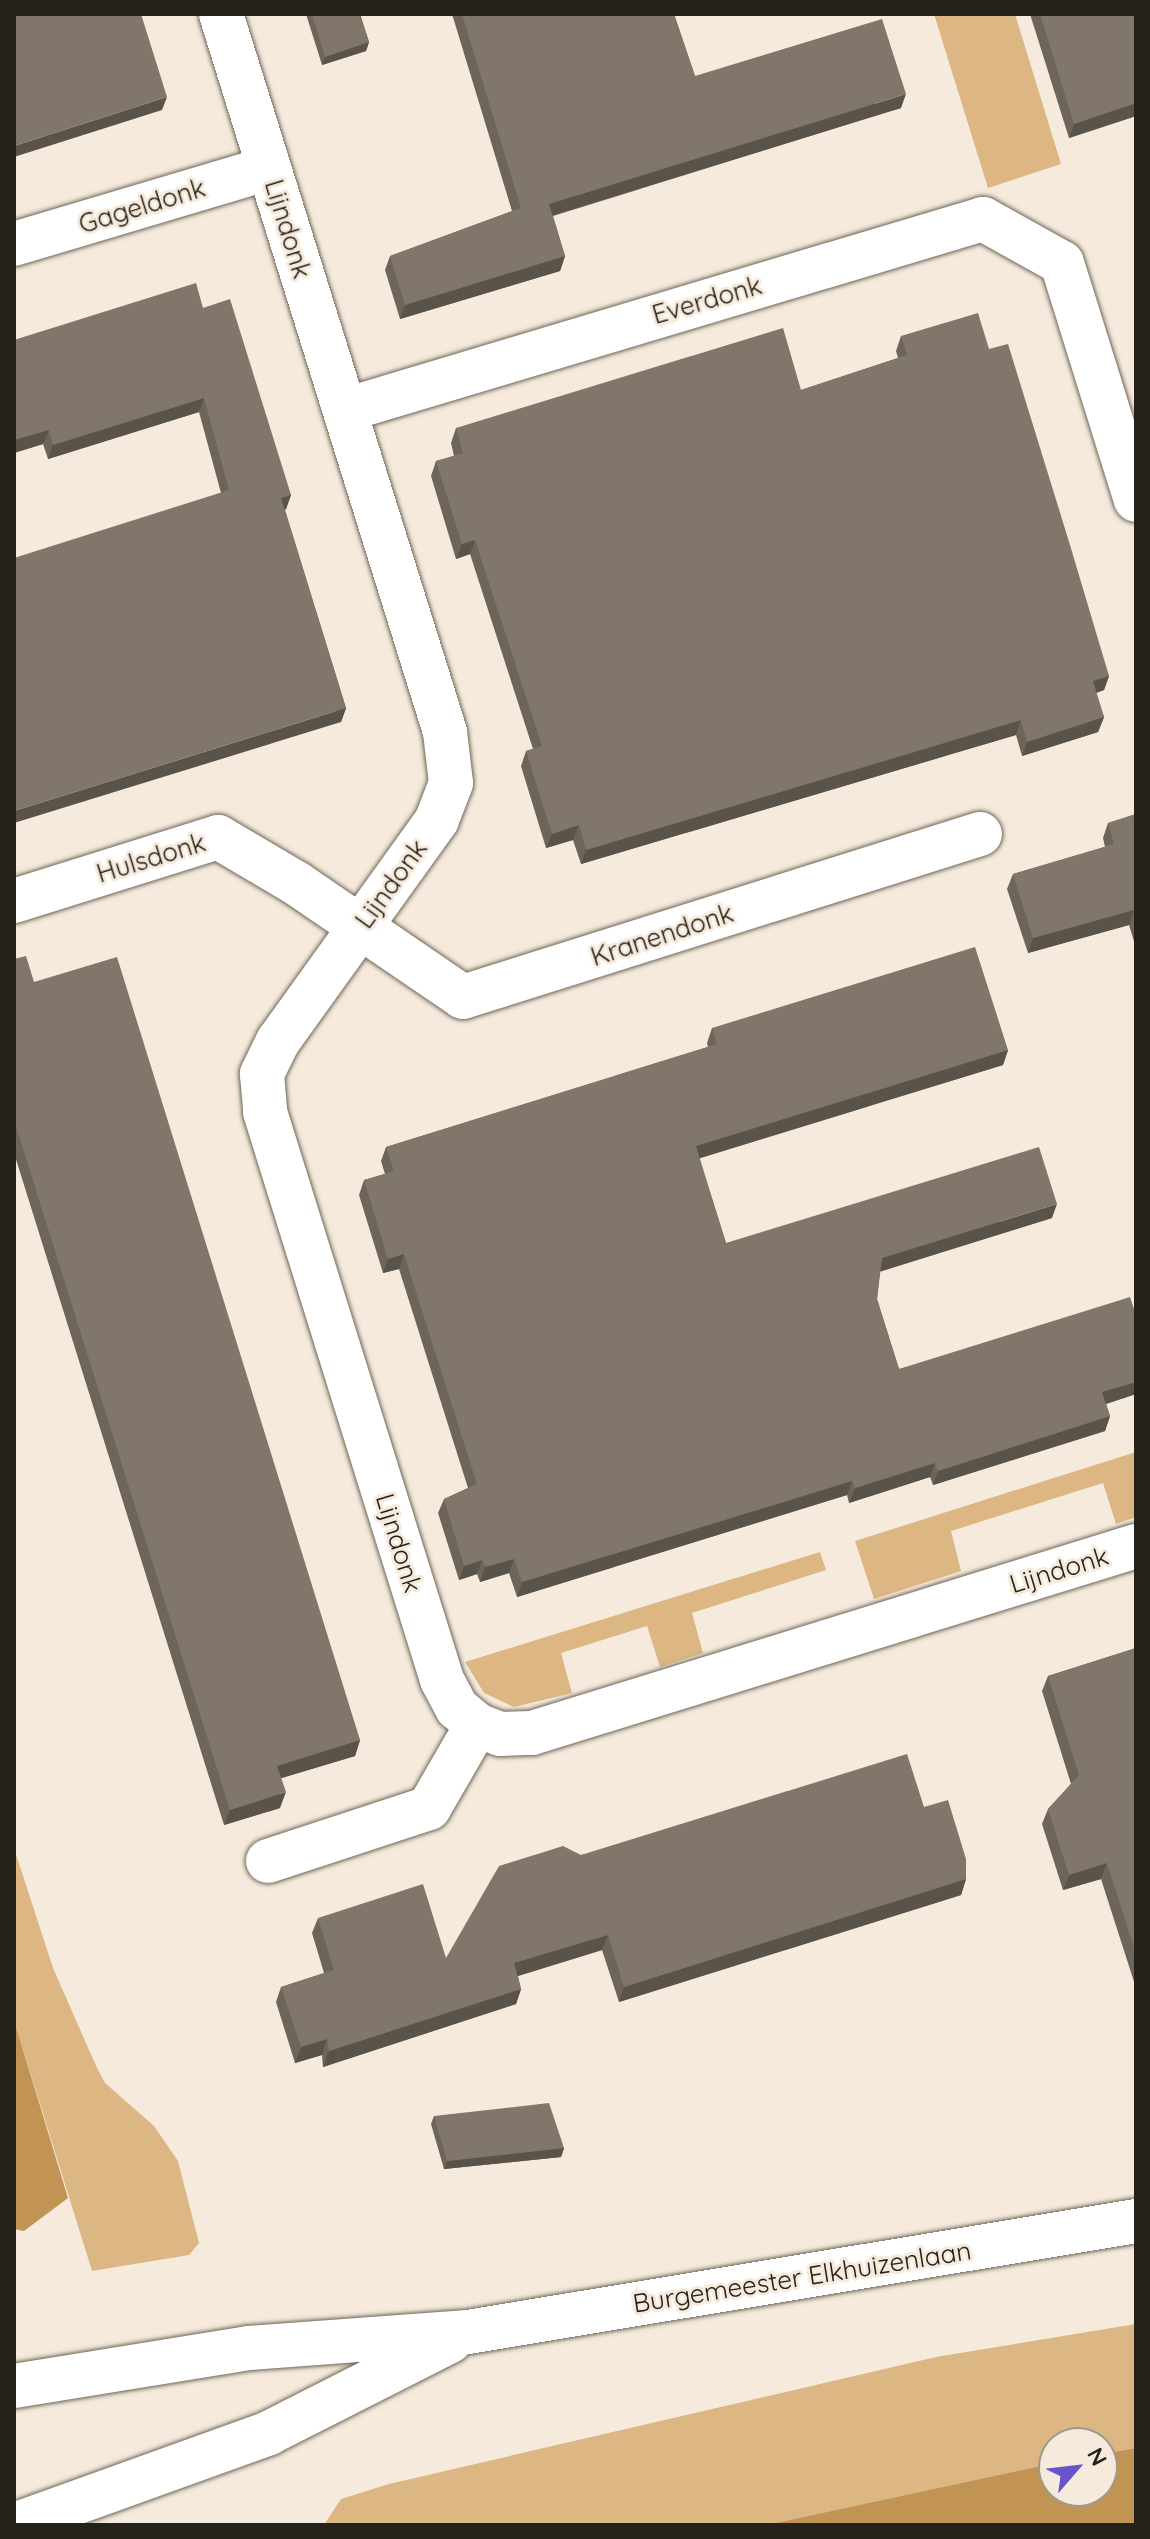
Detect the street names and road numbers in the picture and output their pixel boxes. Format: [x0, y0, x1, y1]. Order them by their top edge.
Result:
street label: Gageldonk [75, 172, 209, 240]
street label: Lijndonk [258, 176, 318, 282]
street label: Everdonk [649, 269, 765, 331]
street label: Hulsdonk [93, 827, 209, 889]
street label: Lijndonk [348, 834, 434, 934]
street label: Kranendonk [587, 897, 737, 973]
street label: Lijndonk [369, 1490, 429, 1596]
street label: Lijndonk [1006, 1540, 1112, 1600]
street label: Burgemeester Elkhuizenlaan [631, 2235, 973, 2319]

